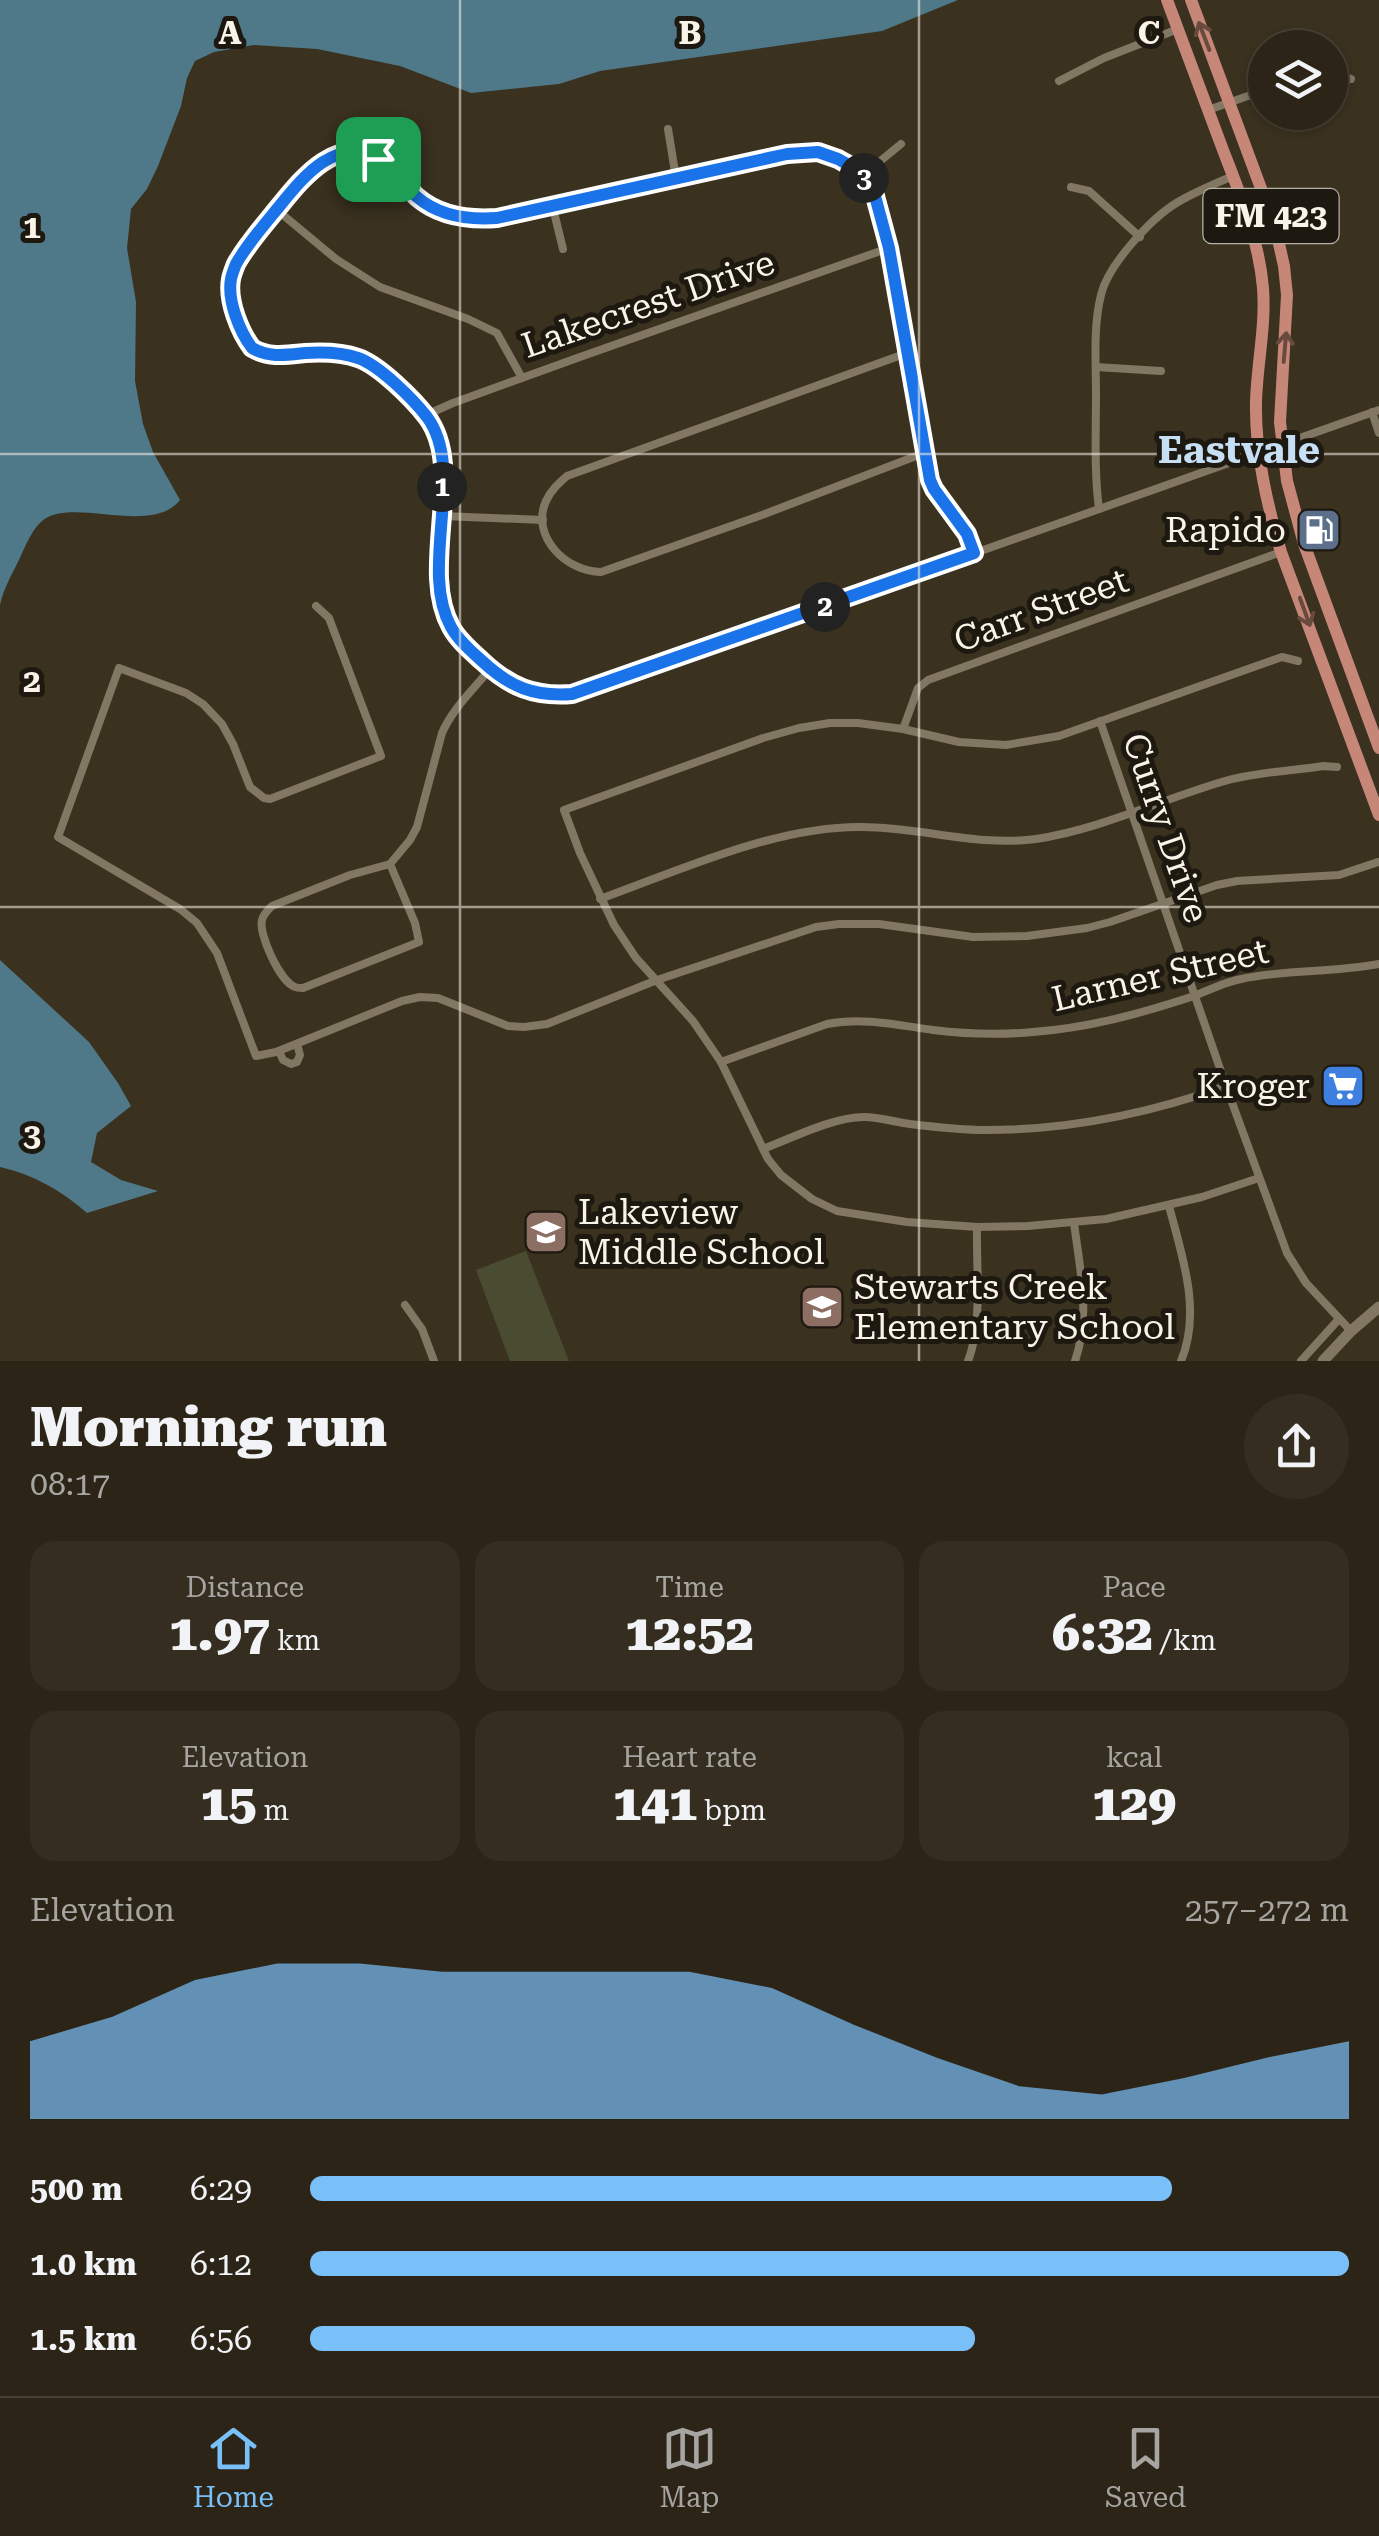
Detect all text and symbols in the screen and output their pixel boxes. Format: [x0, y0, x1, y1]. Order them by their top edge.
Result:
text: A [218, 14, 242, 52]
text: B [678, 14, 702, 52]
text: C [1138, 14, 1160, 52]
one-way arrow [1194, 21, 1212, 52]
map controls [1248, 30, 1348, 130]
button: layers [1248, 30, 1348, 130]
pin [336, 117, 421, 202]
icon: arrive [351, 132, 406, 187]
pin: 3 [839, 153, 889, 203]
text: 3 [856, 161, 872, 194]
road number: FM 423 [1204, 189, 1338, 243]
text: 1 [23, 208, 41, 246]
street label: Lakecrest Drive [517, 242, 780, 367]
one-way arrow [1276, 331, 1295, 363]
district label: Eastvale [1158, 428, 1320, 472]
pin: 1 [417, 462, 467, 512]
text: 1 [434, 470, 450, 503]
fuel station icon: Rapido [1296, 507, 1342, 553]
place label: Rapido [1165, 510, 1286, 551]
street label: Carr Street [949, 560, 1134, 661]
pin: 2 [800, 582, 850, 632]
text: 2 [817, 590, 833, 623]
one-way arrow [1297, 595, 1315, 626]
text: 2 [23, 662, 41, 700]
street label: Curry Drive [1114, 728, 1217, 928]
street label: Larner Street [1048, 931, 1272, 1020]
supermarket icon: Kroger [1320, 1063, 1366, 1109]
place label: Kroger [1197, 1066, 1310, 1107]
text: 3 [23, 1116, 41, 1154]
place label: Lakeview Middle School [578, 1192, 825, 1273]
school or university icon: Lakeview Middle School [523, 1209, 569, 1255]
place label: Stewarts Creek Elementary School [854, 1267, 1175, 1348]
school or university icon: Stewarts Creek Elementary School [799, 1284, 845, 1330]
button: share [1244, 1394, 1349, 1499]
text: Morning run [30, 1395, 387, 1459]
text: 08:17 [30, 1465, 110, 1503]
text: Distance [186, 1571, 304, 1604]
text: Time [655, 1571, 724, 1604]
text: Pace [1103, 1571, 1166, 1604]
text: 1.97 [169, 1604, 270, 1662]
text: 12:52 [625, 1604, 754, 1662]
text: 6:32 [1052, 1604, 1153, 1662]
text: km [270, 1624, 320, 1657]
text: /km [1153, 1624, 1216, 1657]
text: Elevation [181, 1741, 308, 1774]
text: Heart rate [622, 1741, 757, 1774]
text: kcal [1106, 1741, 1162, 1774]
text: 15 [201, 1774, 257, 1832]
text: 141 [613, 1774, 697, 1832]
text: 129 [1092, 1774, 1176, 1832]
text: m [257, 1794, 289, 1827]
text: bpm [697, 1794, 766, 1827]
text: Elevation [30, 1891, 175, 1929]
text: 257–272 m [1185, 1891, 1349, 1929]
text: 500 m [30, 2170, 123, 2208]
text: 6:29 [190, 2170, 252, 2208]
text: 1.0 km [30, 2245, 137, 2283]
text: 6:12 [190, 2245, 252, 2283]
text: 1.5 km [30, 2320, 137, 2358]
text: 6:56 [190, 2320, 252, 2358]
tab: Home [193, 2421, 274, 2514]
tab: Map [660, 2421, 719, 2514]
tab: Saved [1105, 2421, 1186, 2514]

